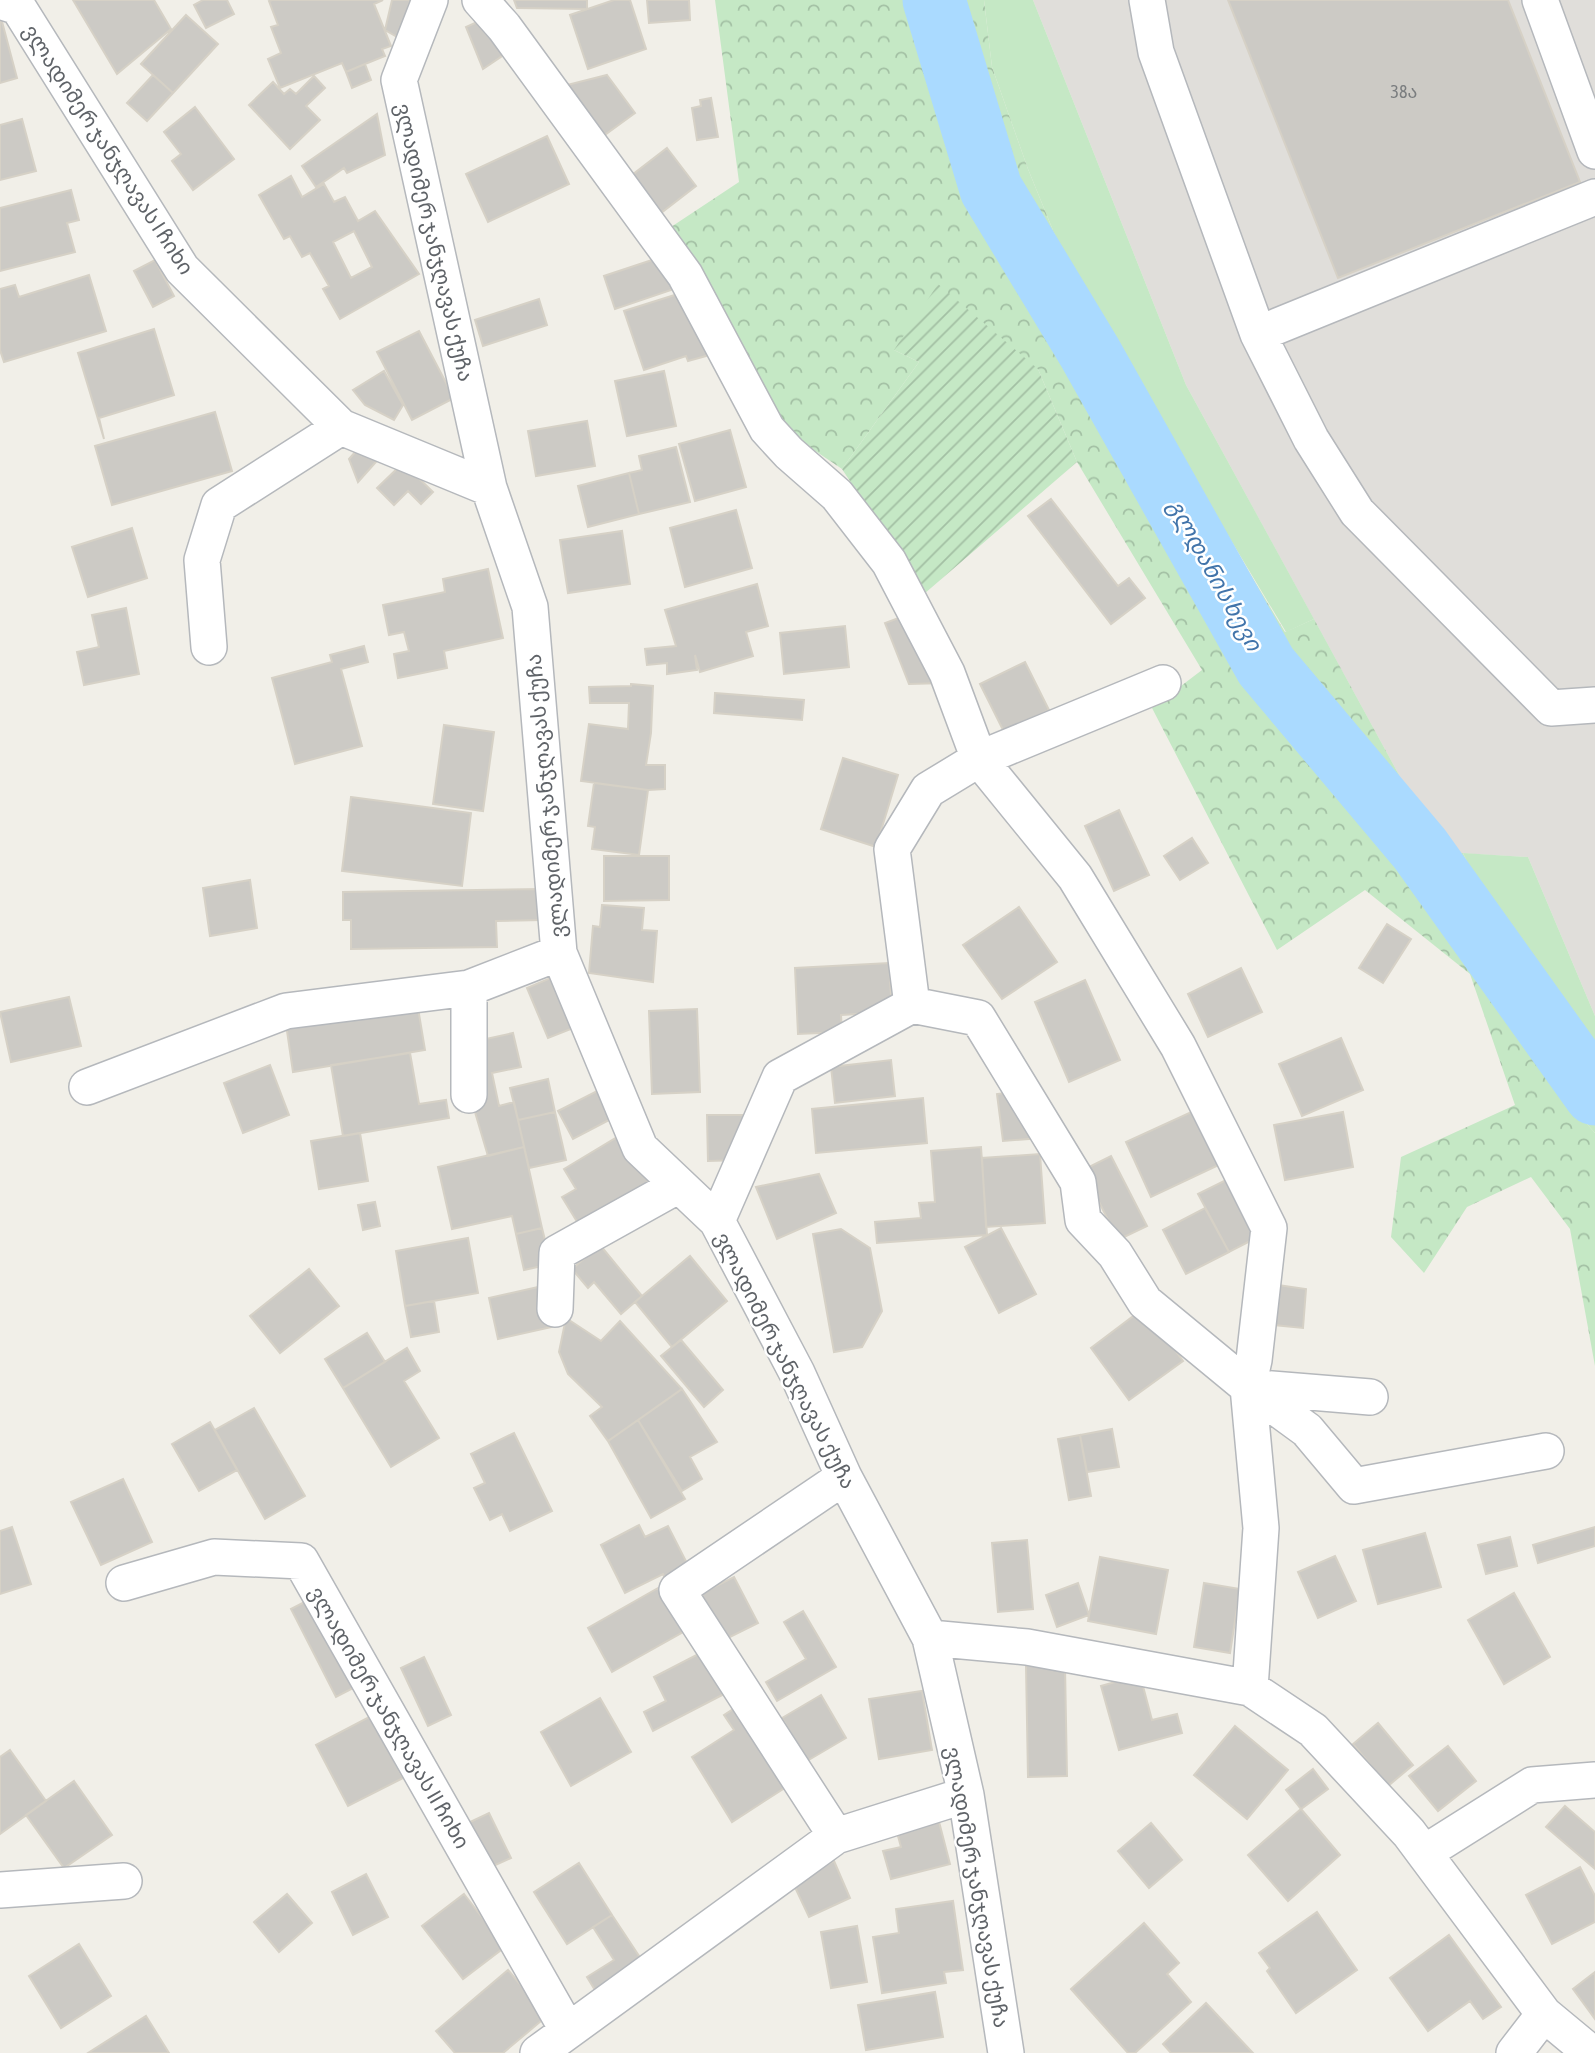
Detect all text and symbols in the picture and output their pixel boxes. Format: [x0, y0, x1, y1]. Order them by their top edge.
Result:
street label: ვლადიმერ ჯანჯღავას I ჩიხი [17, 19, 199, 280]
house number: 38ა [1391, 81, 1417, 102]
street label: ვლადიმერ ჯანჯღავას ქუჩა [389, 100, 479, 384]
water label: გლდანის ხევი [1162, 495, 1268, 656]
street label: ვლადიმერ ჯანჯღავას ქუჩა [521, 653, 571, 939]
street label: ვლადიმერ ჯანჯღავას ქუჩა [709, 1228, 861, 1493]
street label: ვლადიმერ ჯანჯღავას II ჩიხი [303, 1582, 475, 1853]
street label: ვლადიმერ ჯანჯღავას ქუჩა [939, 1745, 1015, 2030]

